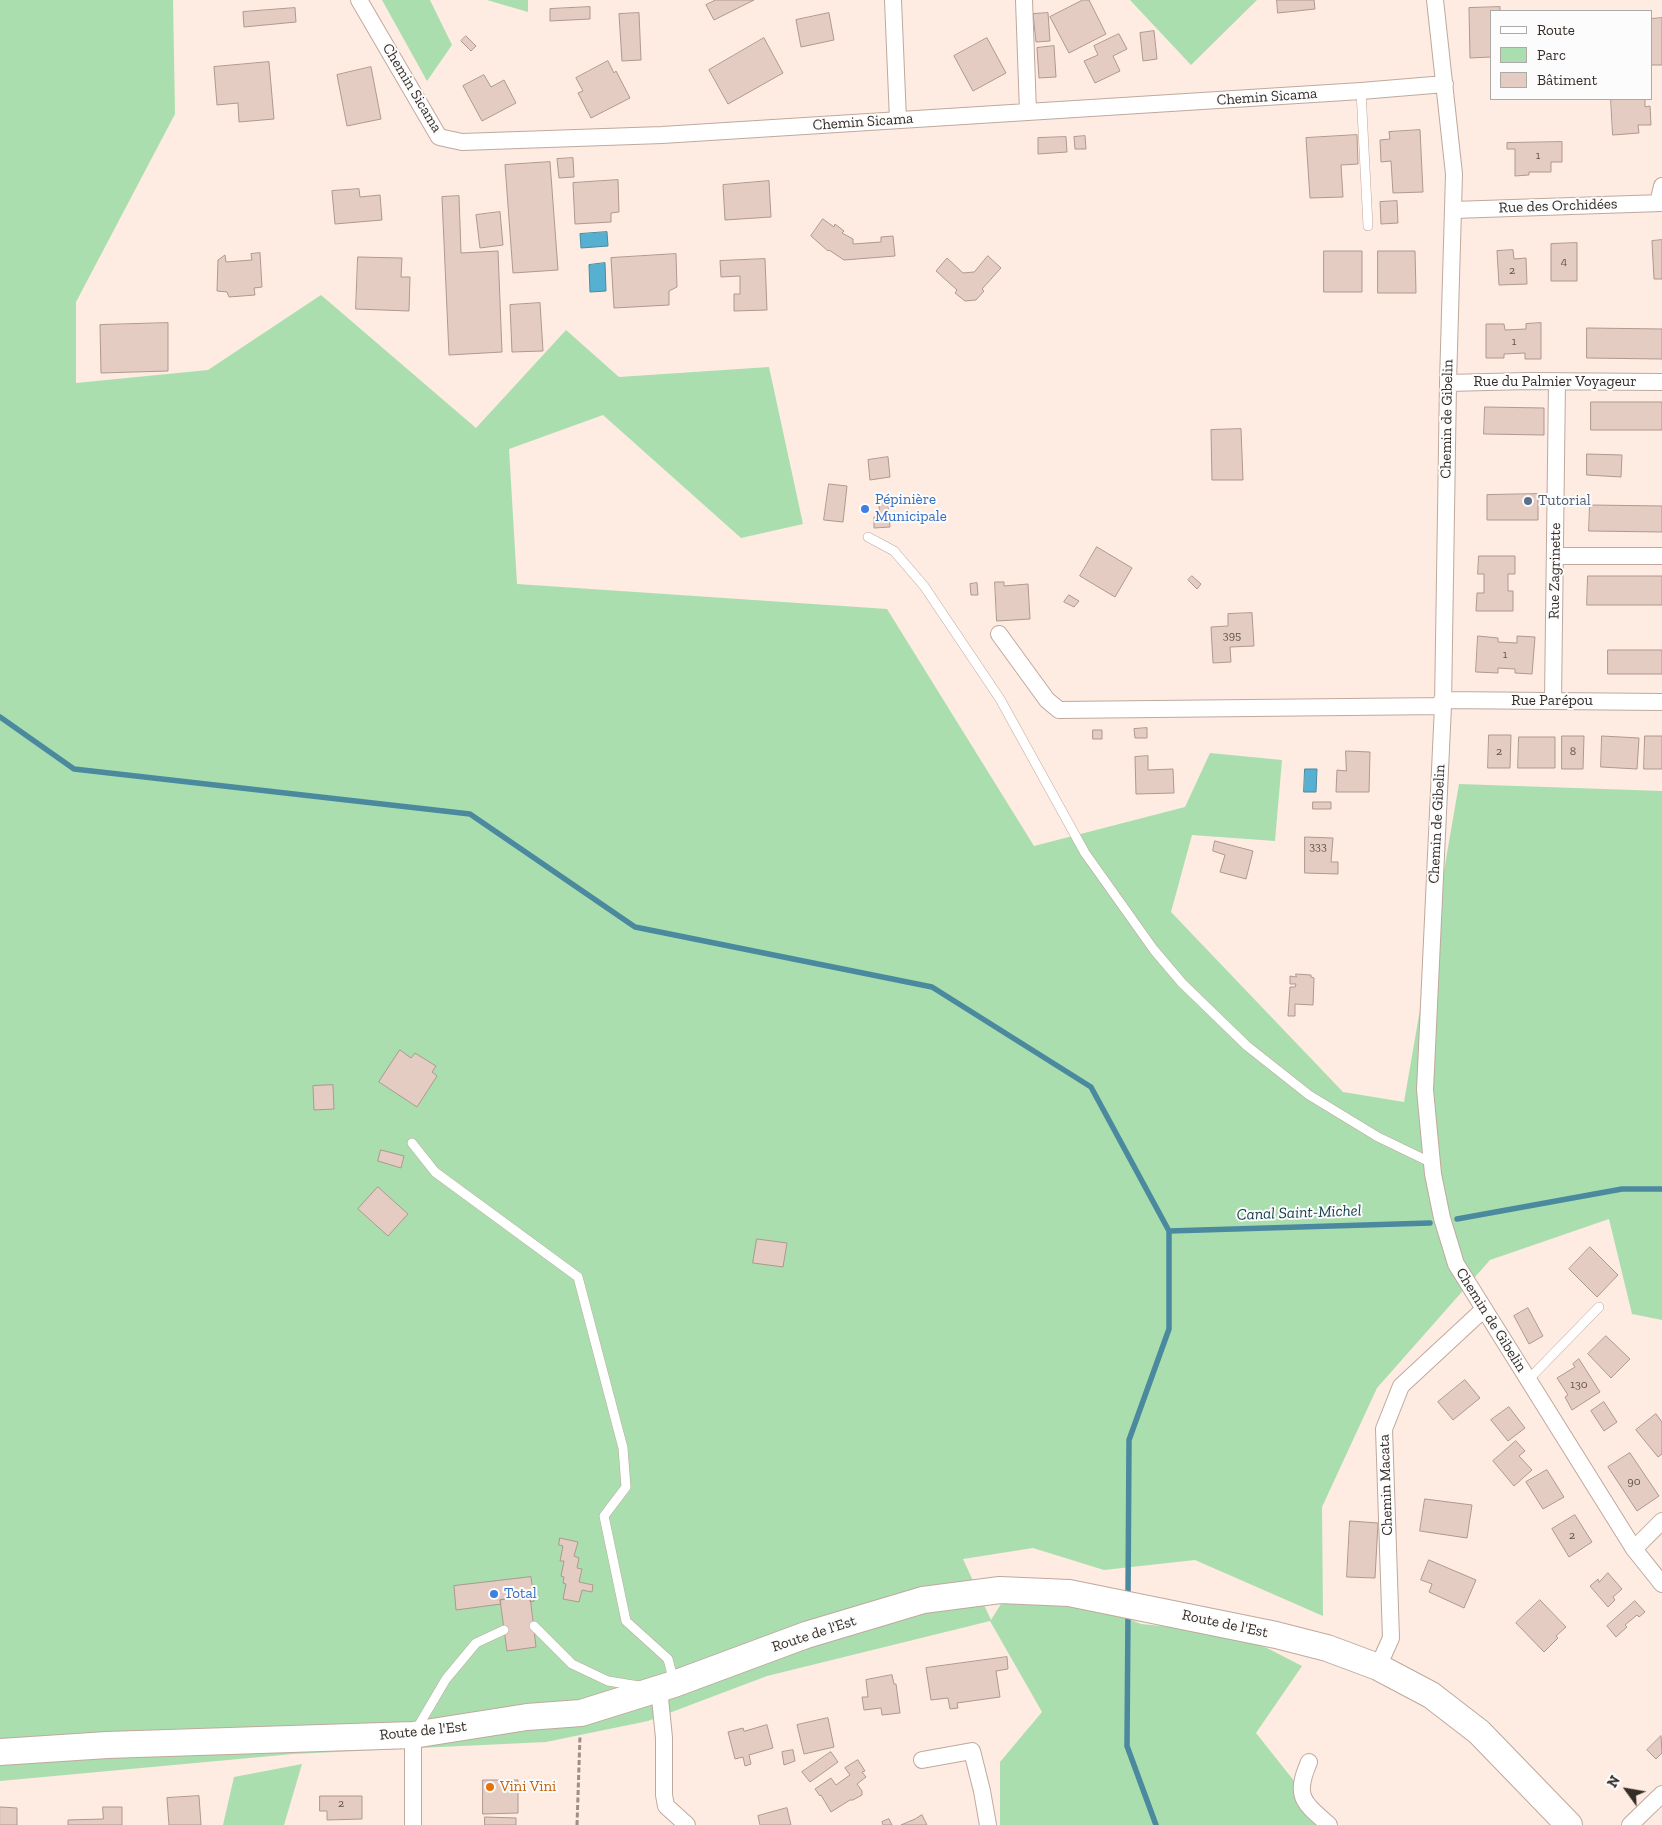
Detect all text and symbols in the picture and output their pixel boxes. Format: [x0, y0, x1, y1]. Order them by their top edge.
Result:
legend [1490, 10, 1652, 100]
text: Route [1537, 21, 1575, 39]
street label: Chemin Sicama [378, 40, 446, 136]
text: Parc [1537, 46, 1566, 64]
text: Bâtiment [1537, 71, 1597, 89]
street label: Chemin Sicama [1216, 85, 1318, 109]
street label: Chemin Sicama [812, 110, 914, 134]
house number: 1 [1536, 149, 1540, 163]
street label: Rue des Orchidées [1498, 195, 1618, 217]
house number: 4 [1561, 255, 1567, 269]
house number: 2 [1509, 264, 1515, 278]
house number: 1 [1512, 335, 1516, 349]
street label: Chemin de Gibelin [1437, 359, 1457, 479]
street label: Rue du Palmier Voyageur [1474, 373, 1636, 391]
place label: Pépinière Municipale [875, 491, 947, 526]
place label: Tutorial [1538, 492, 1591, 510]
marker: Tutorial [1522, 495, 1534, 507]
marker: Pépinière Municipale [859, 503, 871, 515]
street label: Rue Zagrinette [1545, 523, 1565, 619]
house number: 395 [1223, 629, 1241, 643]
house number: 1 [1503, 648, 1507, 662]
street label: Rue Parépou [1511, 692, 1593, 710]
house number: 2 [1496, 745, 1502, 759]
house number: 8 [1570, 745, 1576, 759]
street label: Chemin de Gibelin [1425, 764, 1449, 884]
house number: 333 [1309, 840, 1327, 854]
water label: Canal Saint-Michel [1236, 1201, 1362, 1225]
street label: Chemin de Gibelin [1452, 1265, 1530, 1375]
house number: 130 [1570, 1378, 1588, 1392]
street label: Chemin Macata [1375, 1434, 1397, 1536]
house number: 90 [1627, 1475, 1641, 1489]
house number: 2 [1569, 1529, 1575, 1543]
place label: Total [504, 1585, 537, 1603]
marker: Total [488, 1588, 500, 1600]
street label: Route de l'Est [1180, 1606, 1270, 1642]
street label: Route de l'Est [770, 1612, 858, 1656]
street label: Route de l'Est [379, 1717, 467, 1745]
north arrow [1602, 1765, 1652, 1815]
text: N [1604, 1773, 1624, 1791]
place label: Vini Vini [500, 1778, 556, 1796]
marker: Vini Vini [484, 1781, 496, 1793]
house number: 2 [338, 1797, 344, 1811]

